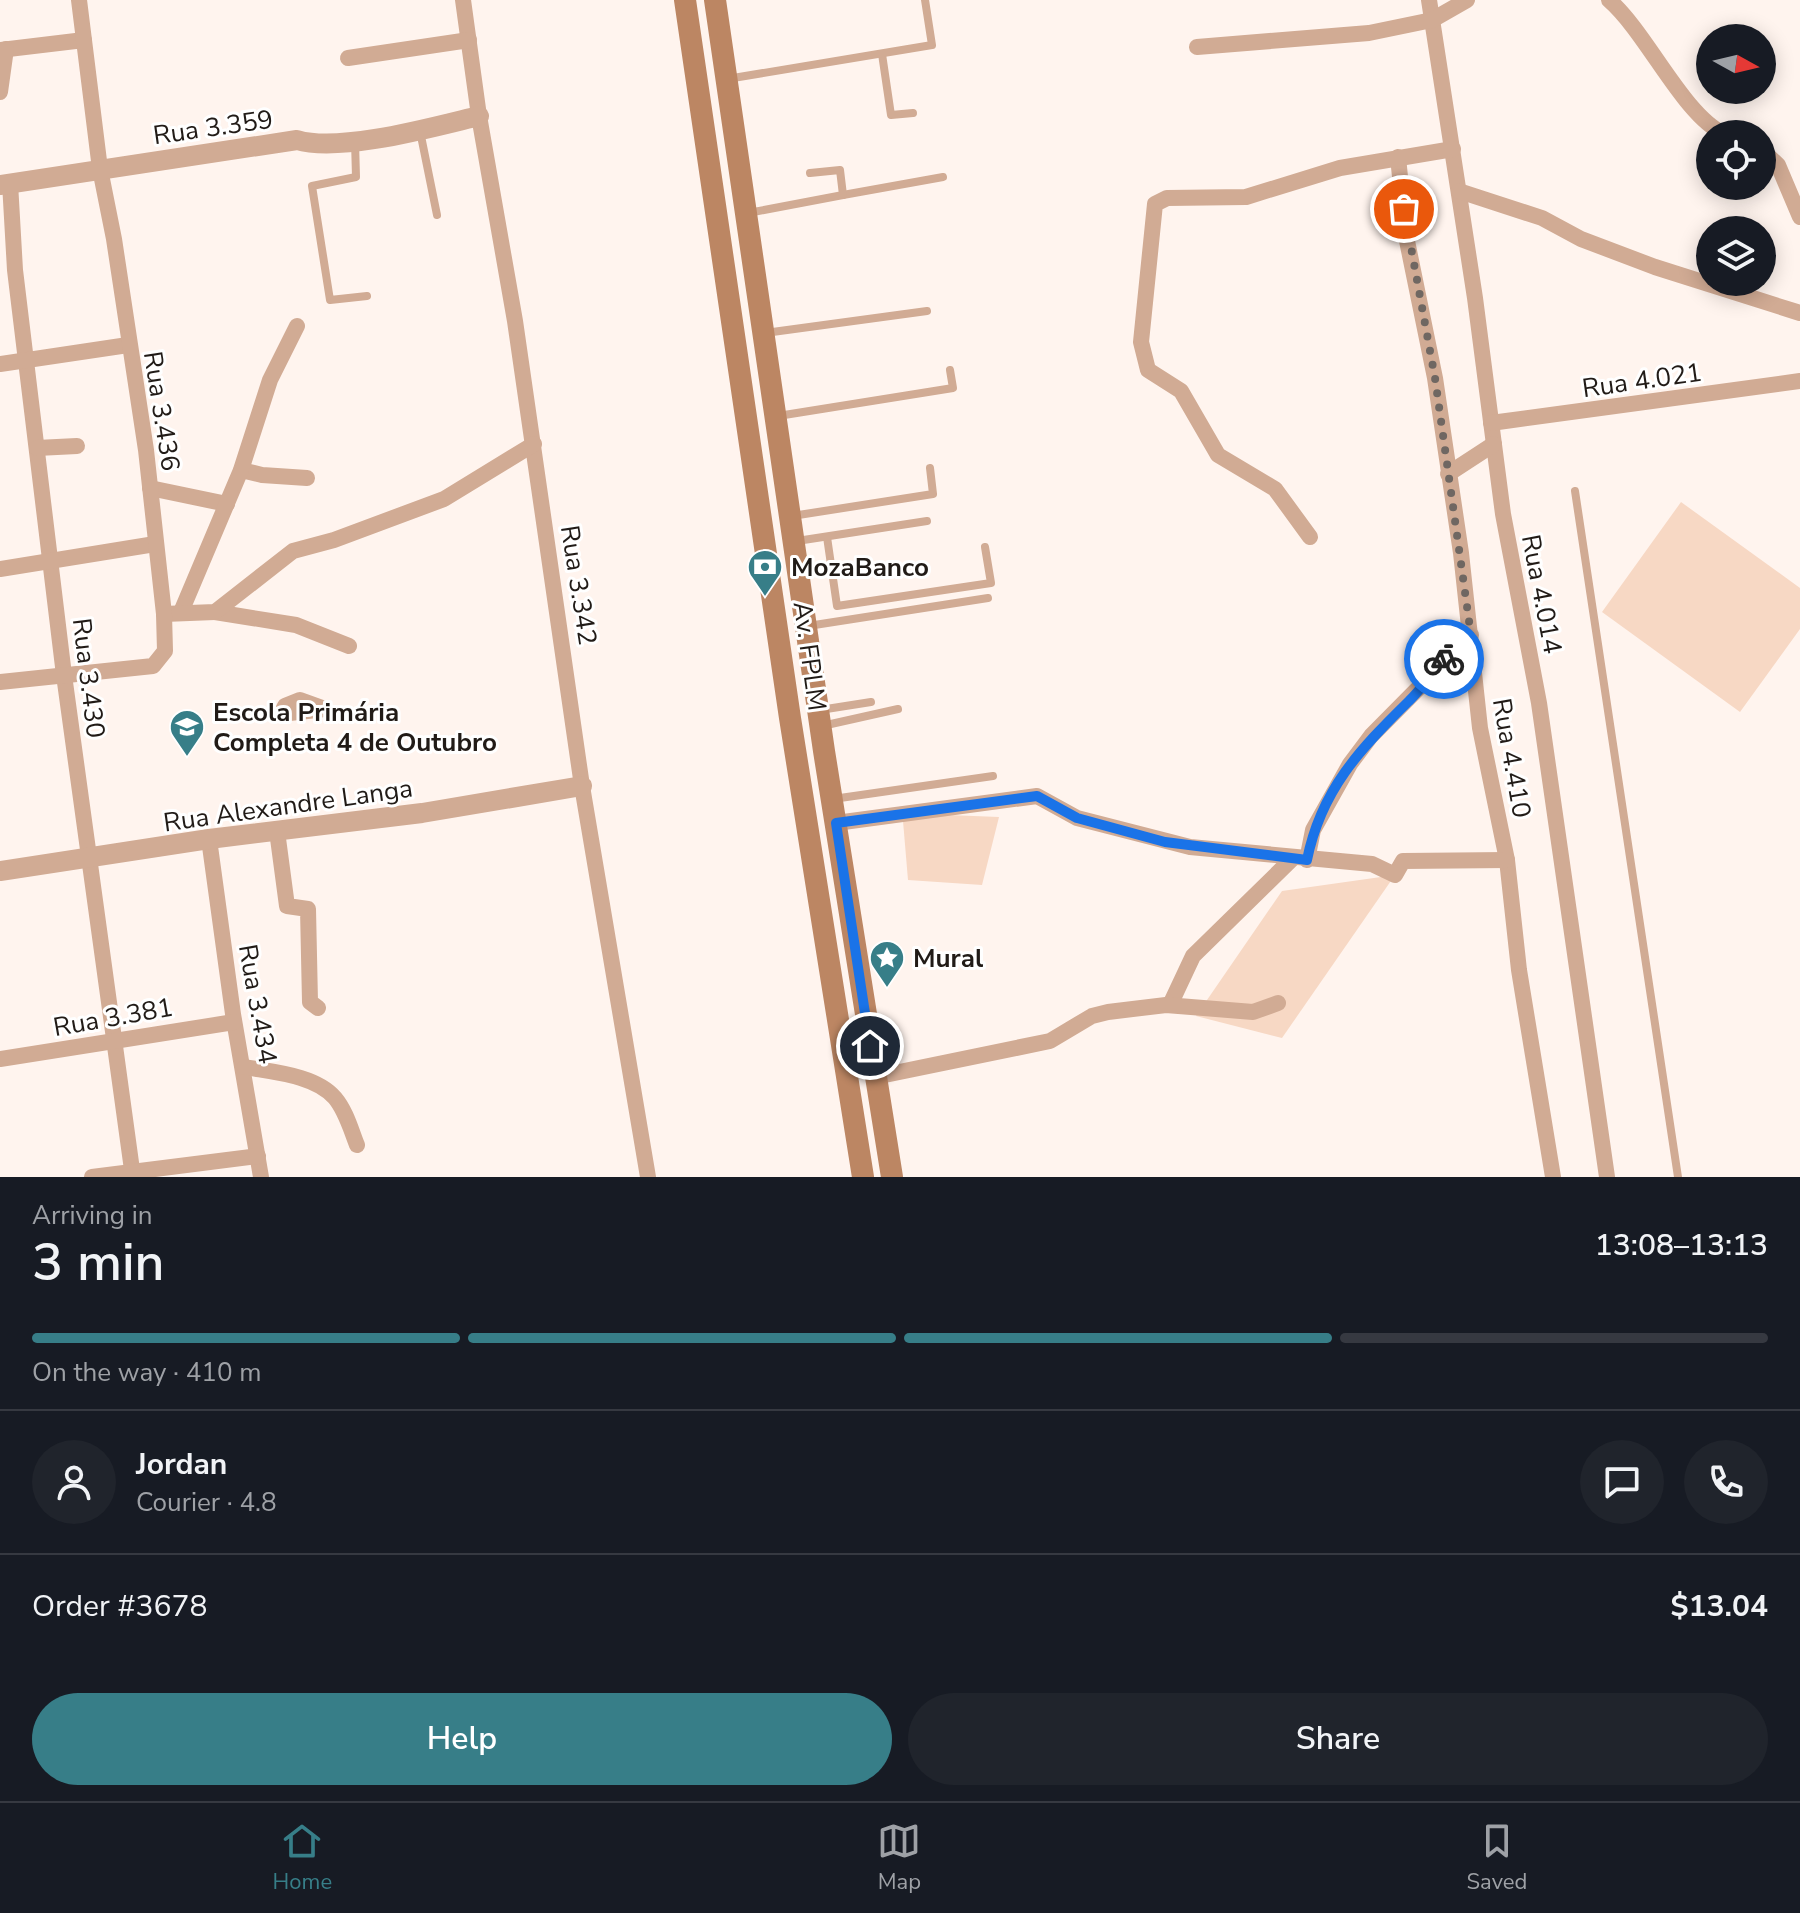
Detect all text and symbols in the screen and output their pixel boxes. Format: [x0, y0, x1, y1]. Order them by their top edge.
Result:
north arrow [1696, 24, 1776, 104]
map controls [1696, 24, 1776, 296]
street label: Rua 3.359 [151, 102, 275, 153]
button: locate [1696, 120, 1776, 200]
pin [1370, 175, 1438, 243]
icon: bag [1382, 187, 1426, 231]
button: layers [1696, 216, 1776, 296]
street label: Rua 3.436 [135, 349, 188, 473]
street label: Rua 4.021 [1580, 355, 1704, 406]
street label: Rua 3.342 [552, 523, 605, 647]
street label: Rua 4.014 [1513, 531, 1570, 657]
bank icon: MozaBanco [746, 548, 784, 598]
place label: MozaBanco [791, 550, 929, 585]
street label: Av. FPLM [785, 599, 834, 713]
street label: Rua 3.430 [64, 616, 113, 740]
courier [1404, 619, 1484, 699]
icon: bike [1422, 637, 1466, 681]
place label: Escola Primária Completa 4 de Outubro [213, 695, 497, 760]
street label: Rua 4.410 [1484, 696, 1539, 821]
school or university icon: Escola Primária Completa 4 de Outubro [168, 708, 206, 758]
street label: Rua Alexandre Langa [161, 771, 415, 840]
place icon: Mural [868, 939, 906, 989]
place label: Mural [913, 941, 984, 976]
street label: Rua 3.434 [230, 942, 285, 1067]
street label: Rua 3.381 [51, 990, 176, 1045]
pin [836, 1012, 904, 1080]
icon: home [848, 1024, 892, 1068]
text: Arriving in [32, 1198, 153, 1233]
text: 13:08–13:13 [1595, 1225, 1768, 1266]
text: 3 min [32, 1227, 165, 1298]
text: On the way · 410 m [32, 1355, 261, 1390]
button: person [32, 1440, 116, 1524]
button: chat [1580, 1440, 1664, 1524]
button: phone [1684, 1440, 1768, 1524]
text: Jordan [136, 1444, 227, 1485]
text: Courier · 4.8 [136, 1485, 277, 1520]
text: Order #3678 [32, 1586, 207, 1627]
text: $13.04 [1671, 1586, 1768, 1627]
button: Help [32, 1693, 892, 1785]
button: Share [908, 1693, 1768, 1785]
tab: Home [273, 1819, 332, 1897]
tab: Map [877, 1819, 921, 1897]
tab: Saved [1467, 1819, 1527, 1897]

